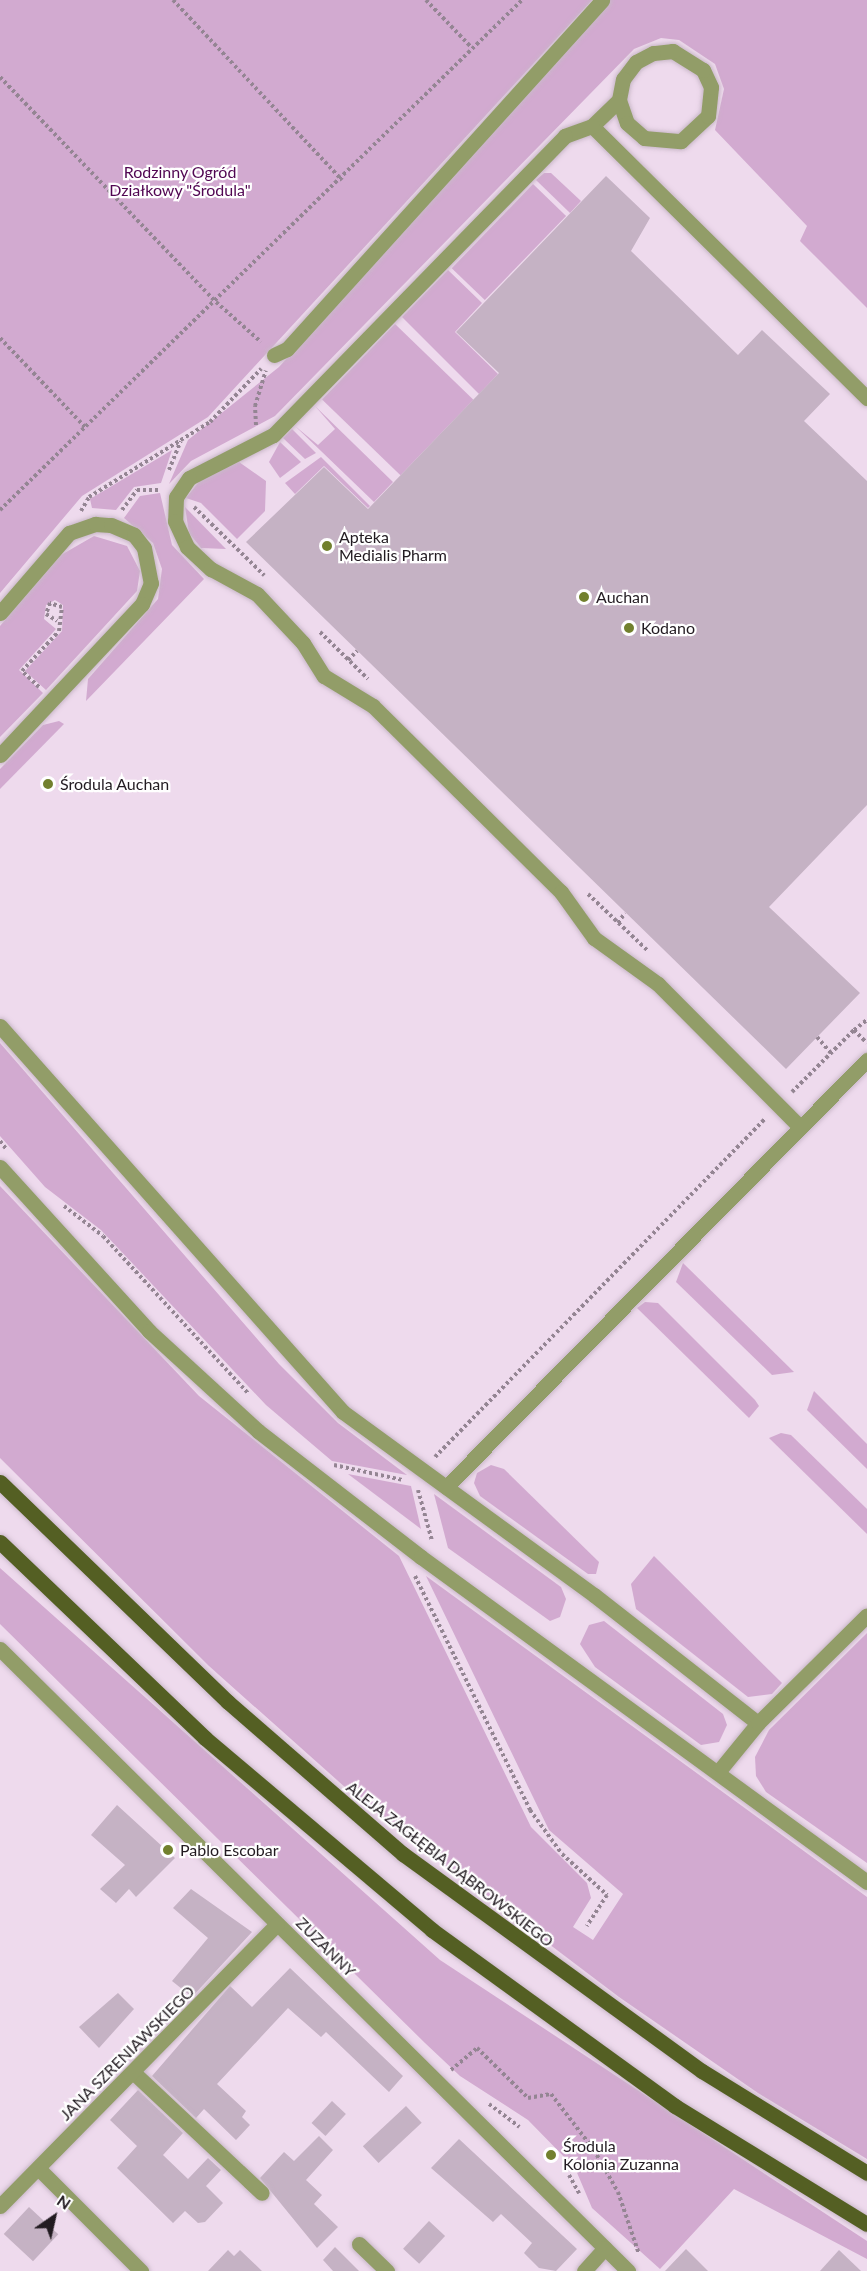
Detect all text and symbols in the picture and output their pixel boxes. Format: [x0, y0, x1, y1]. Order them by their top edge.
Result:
park label: Rodzinny Ogród Działkowy "Środula" [109, 162, 251, 200]
place label: Apteka Medialis Pharm [339, 527, 447, 565]
marker: Apteka Medialis Pharm [320, 539, 334, 553]
place label: Auchan [596, 587, 649, 607]
marker: Auchan [577, 590, 591, 604]
place label: Kodano [641, 618, 695, 638]
marker: Kodano [622, 621, 636, 635]
place label: Środula Auchan [60, 774, 170, 794]
marker: Środula Auchan [41, 777, 55, 791]
street label: ALEJA ZAGŁĘBIA DĄBROWSKIEGO [342, 1777, 558, 1951]
place label: Pablo Escobar [180, 1840, 279, 1860]
marker: Pablo Escobar [161, 1843, 175, 1857]
street label: ZUZANNY [292, 1913, 360, 1981]
street label: JANA SZRENIAWSKIEGO [56, 1982, 198, 2124]
place label: Środula Kolonia Zuzanna [563, 2136, 679, 2174]
marker: Środula Kolonia Zuzanna [544, 2148, 558, 2162]
north arrow [24, 2187, 84, 2247]
text: N [54, 2190, 75, 2213]

